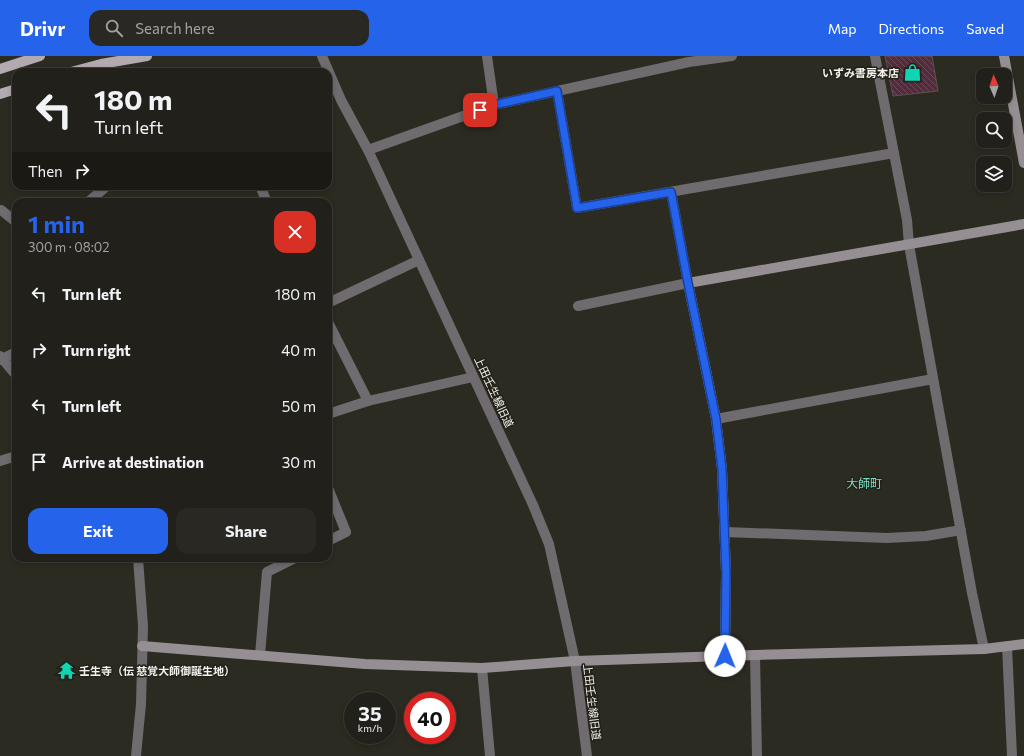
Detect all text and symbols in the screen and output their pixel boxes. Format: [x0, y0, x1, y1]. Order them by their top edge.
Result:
search box [89, 10, 369, 46]
text: Drivr [20, 17, 65, 40]
icon: search [103, 17, 125, 39]
text: Search here [135, 19, 215, 37]
text: Map [828, 20, 857, 37]
text: Directions [879, 20, 944, 37]
text: Saved [966, 20, 1004, 37]
shop icon: いずみ書房本店 [902, 63, 922, 83]
place label: いずみ書房本店 [822, 66, 899, 79]
north arrow [976, 68, 1012, 104]
map controls [976, 68, 1012, 192]
text: 180 m [94, 82, 172, 116]
icon: left [28, 84, 80, 136]
pin [463, 93, 497, 127]
icon: arrive [469, 99, 491, 121]
button: search [976, 112, 1012, 148]
text: Turn left [94, 116, 163, 138]
button: layers [976, 156, 1012, 192]
icon: right [71, 160, 93, 182]
text: Then [28, 162, 63, 180]
text: 1 min [28, 209, 85, 238]
button: close [274, 211, 316, 253]
text: 300 m · 08:02 [28, 239, 109, 255]
icon: left [28, 283, 50, 305]
text: Turn left [62, 285, 121, 303]
text: 180 m [275, 285, 316, 303]
icon: right [28, 339, 50, 361]
text: Turn right [62, 341, 131, 359]
text: 40 m [281, 341, 316, 359]
street label: 上田壬生線旧道 [472, 354, 517, 429]
icon: left [28, 395, 50, 417]
text: Turn left [62, 397, 121, 415]
text: 50 m [282, 397, 316, 415]
icon: arrive [28, 451, 50, 473]
text: Arrive at destination [62, 453, 204, 471]
text: 30 m [282, 453, 316, 471]
district label: 大師町 [846, 476, 882, 490]
button: Exit [28, 508, 168, 554]
button: Share [176, 508, 316, 554]
position arrow [704, 635, 746, 677]
temple icon: 壬生寺（伝 慈覚大師御誕生地） [56, 661, 76, 681]
street label: 上田壬生線旧道 [581, 663, 604, 741]
place label: 壬生寺（伝 慈覚大師御誕生地） [79, 664, 235, 677]
speed limit sign: 40 [404, 692, 456, 744]
text: 35 [358, 701, 382, 725]
text: km/h [358, 722, 382, 734]

